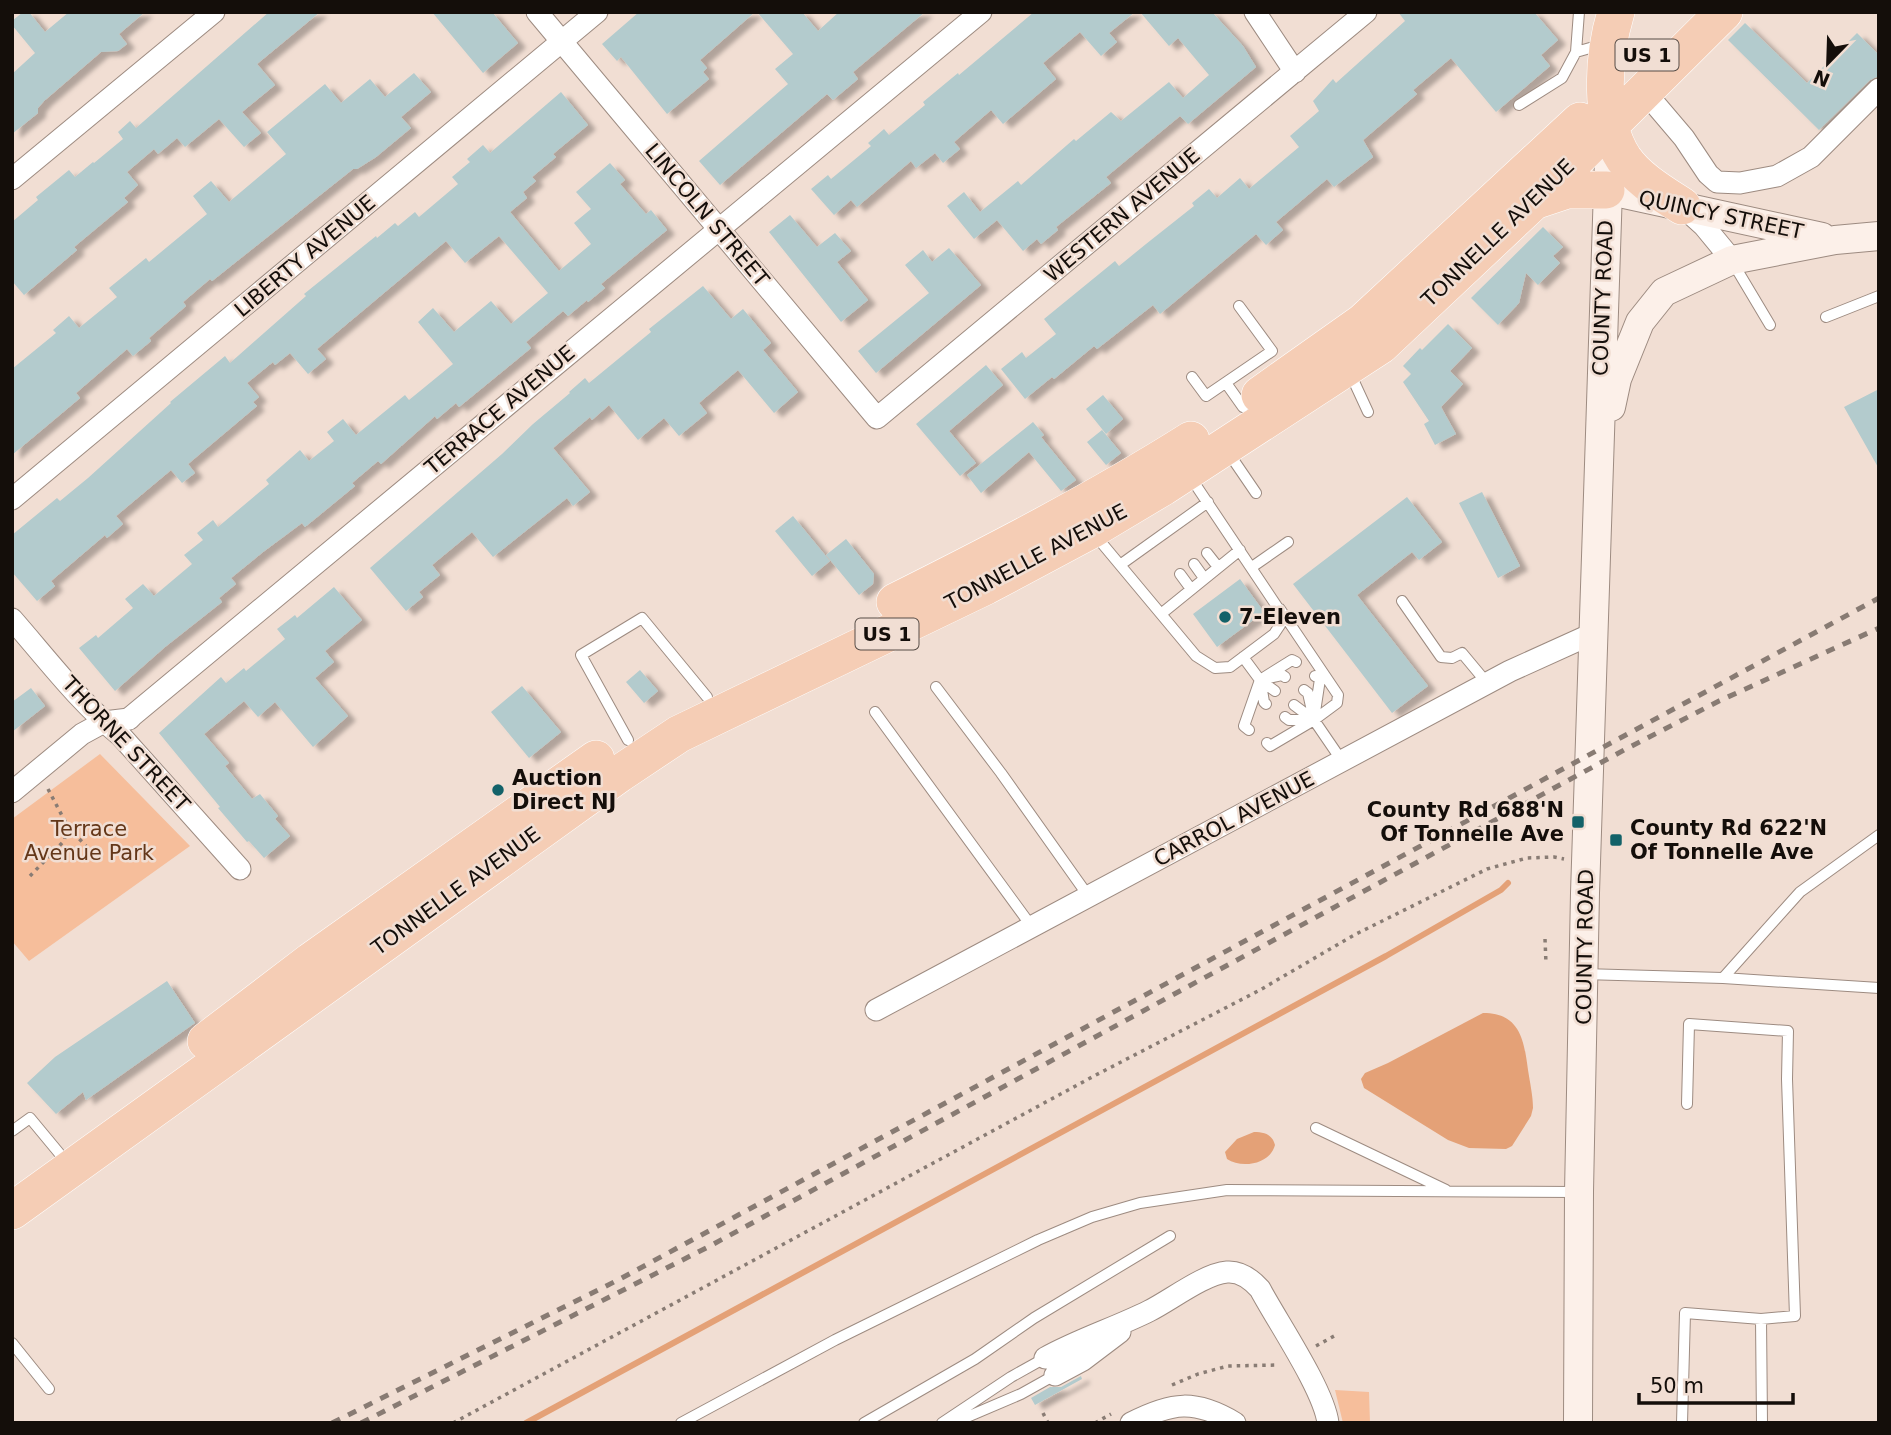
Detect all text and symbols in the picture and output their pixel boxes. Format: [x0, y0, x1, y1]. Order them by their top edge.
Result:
north arrow [1793, 28, 1863, 98]
road number: US 1 [1616, 40, 1678, 70]
text: N [1810, 65, 1833, 92]
street label: LINCOLN STREET [640, 139, 774, 291]
street label: WESTERN AVENUE [1039, 143, 1205, 287]
street label: TONNELLE AVENUE [1416, 154, 1579, 313]
street label: QUINCY STREET [1636, 186, 1806, 244]
street label: LIBERTY AVENUE [230, 190, 380, 322]
street label: COUNTY ROAD [1588, 220, 1618, 376]
street label: TERRACE AVENUE [419, 340, 580, 480]
street label: TONNELLE AVENUE [940, 499, 1131, 616]
place label: 7-Eleven [1239, 605, 1341, 629]
marker: 7-Eleven [1217, 609, 1233, 625]
road number: US 1 [856, 618, 918, 650]
street label: THORNE STREET [57, 671, 195, 816]
place label: Auction Direct NJ [512, 766, 616, 814]
street label: CARROL AVENUE [1150, 767, 1318, 871]
marker: Auction Direct NJ [490, 782, 506, 798]
place label: County Rd 688'N Of Tonnelle Ave [1367, 798, 1564, 846]
marker: County Rd 688'N Of Tonnelle Ave [1570, 814, 1586, 830]
place label: County Rd 622'N Of Tonnelle Ave [1630, 816, 1827, 864]
park label: Terrace Avenue Park [24, 817, 155, 865]
street label: TONNELLE AVENUE [366, 822, 545, 961]
marker: County Rd 622'N Of Tonnelle Ave [1608, 832, 1624, 848]
street label: COUNTY ROAD [1572, 869, 1598, 1025]
scale bar [1639, 1362, 1793, 1406]
text: 50 m [1650, 1374, 1704, 1398]

